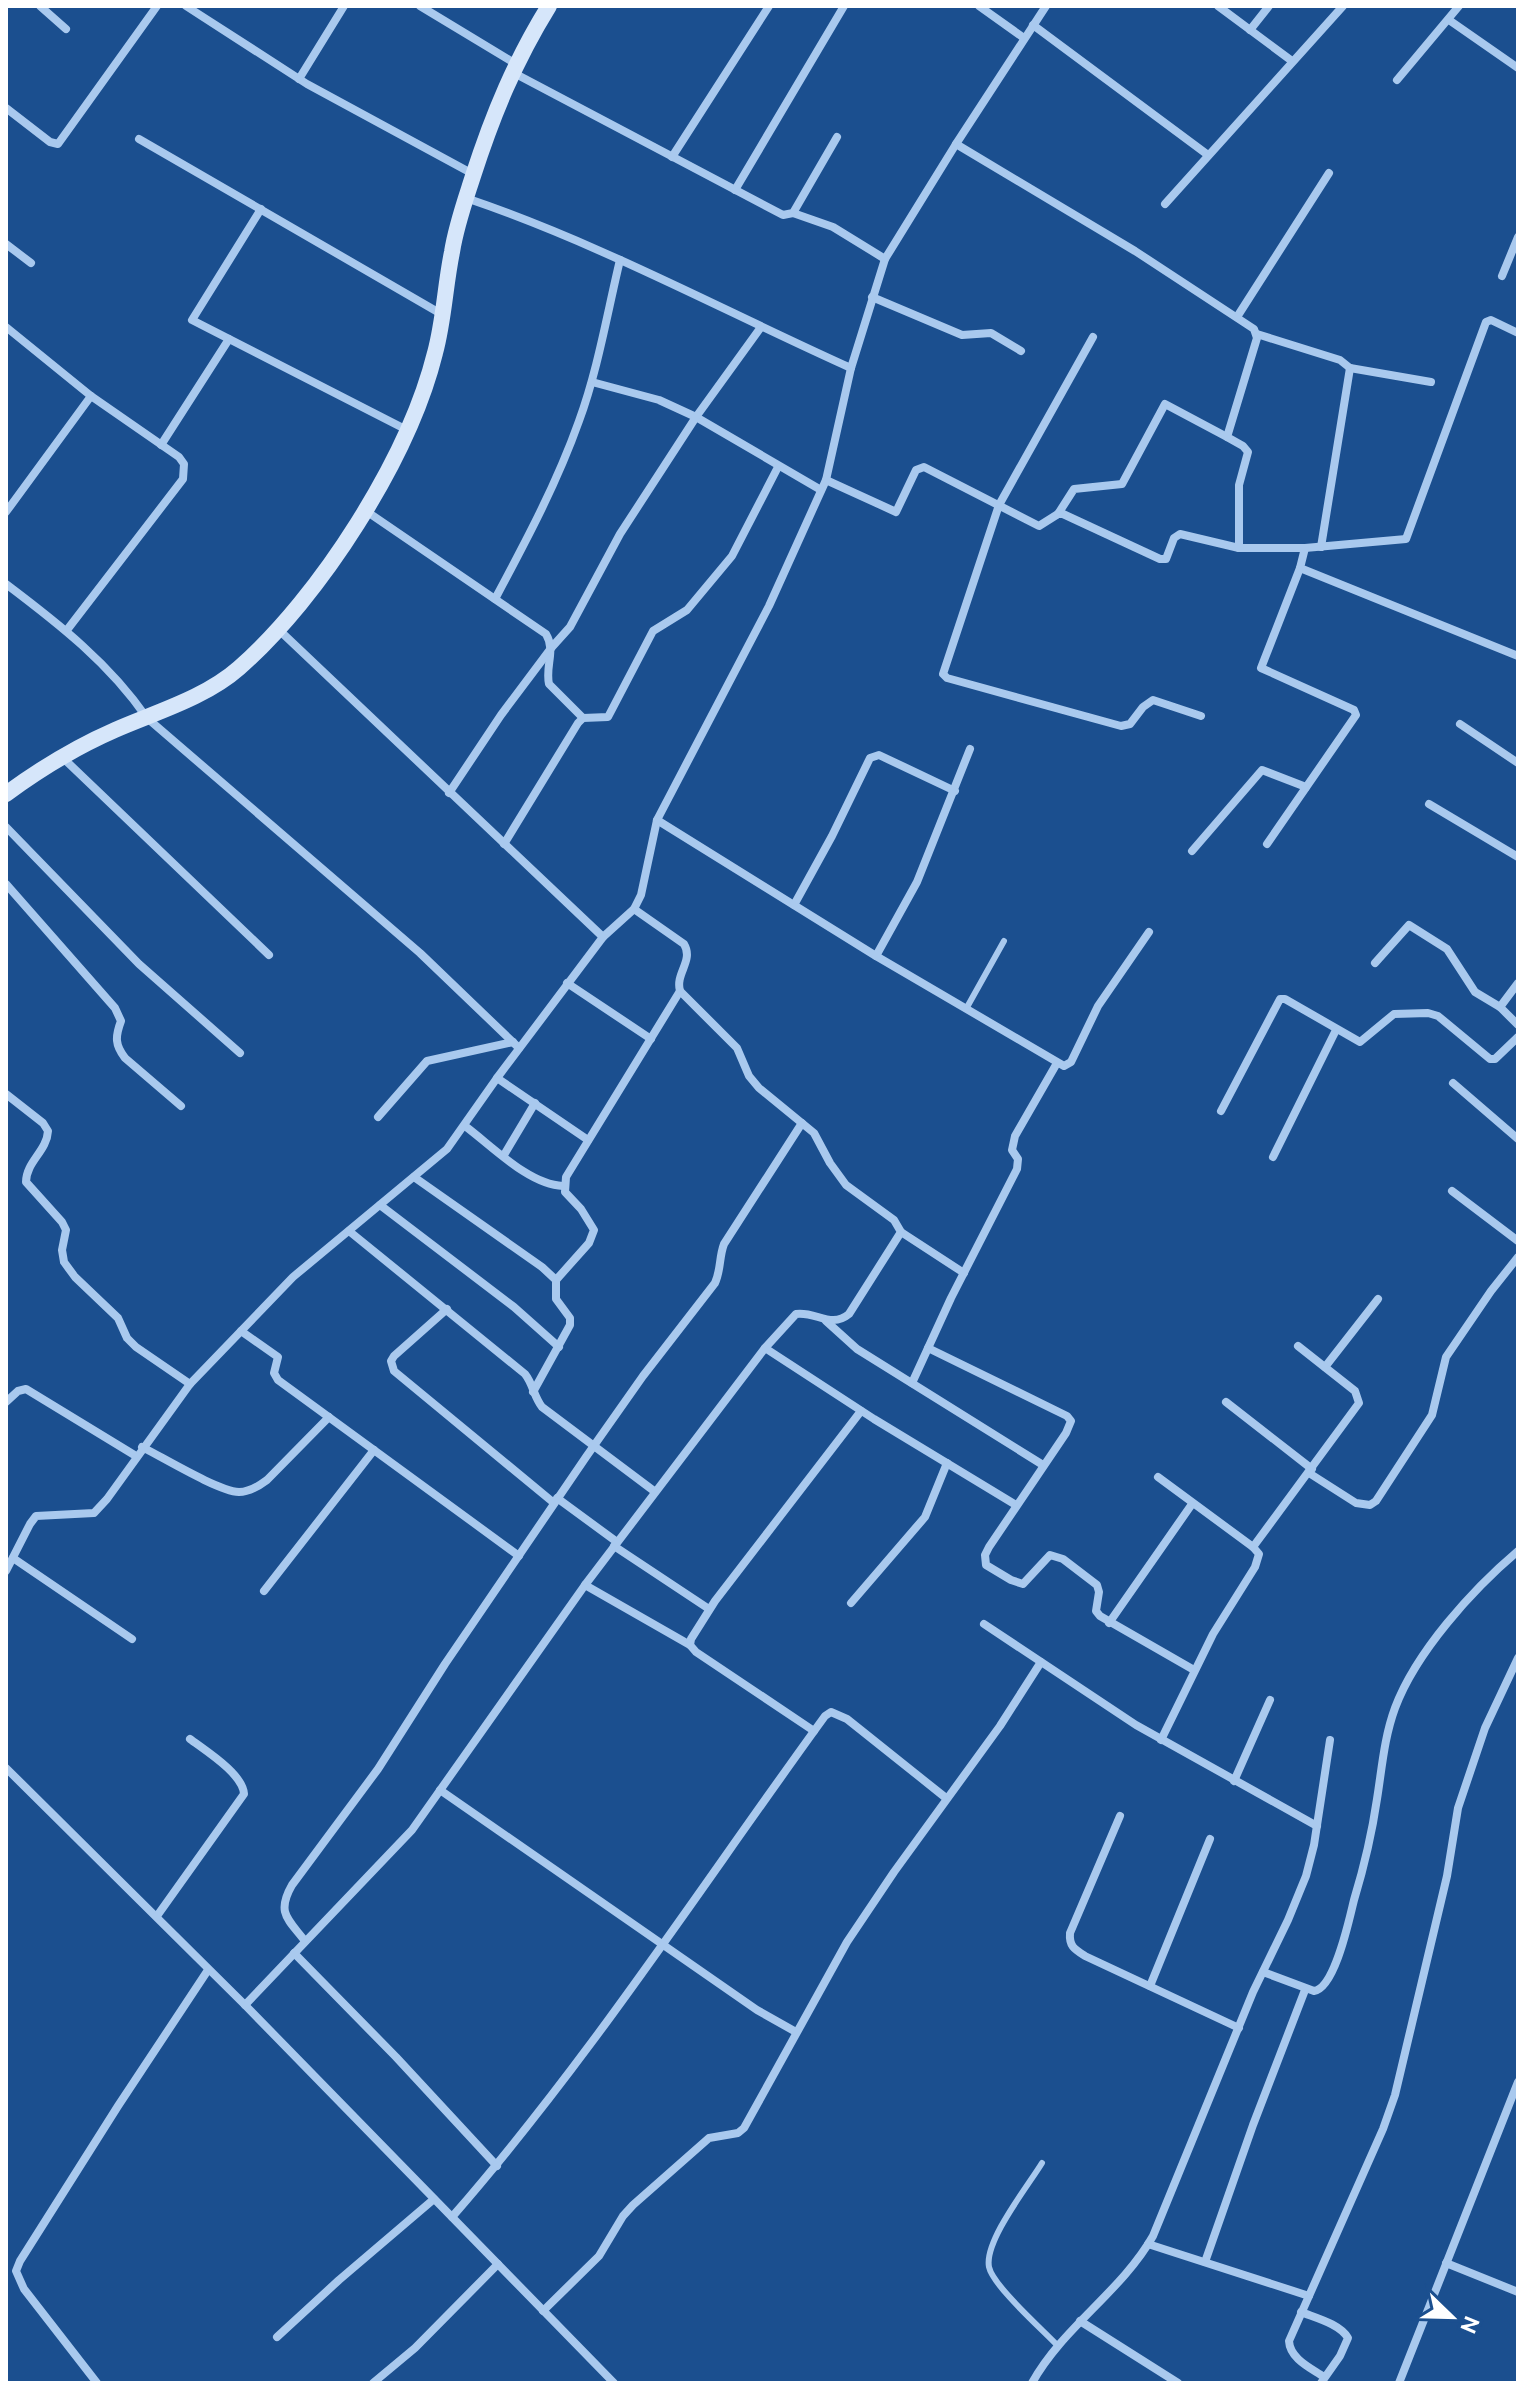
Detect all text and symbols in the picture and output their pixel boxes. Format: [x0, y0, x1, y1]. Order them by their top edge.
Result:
north arrow [1412, 2277, 1492, 2357]
text: N [1456, 2313, 1486, 2337]

